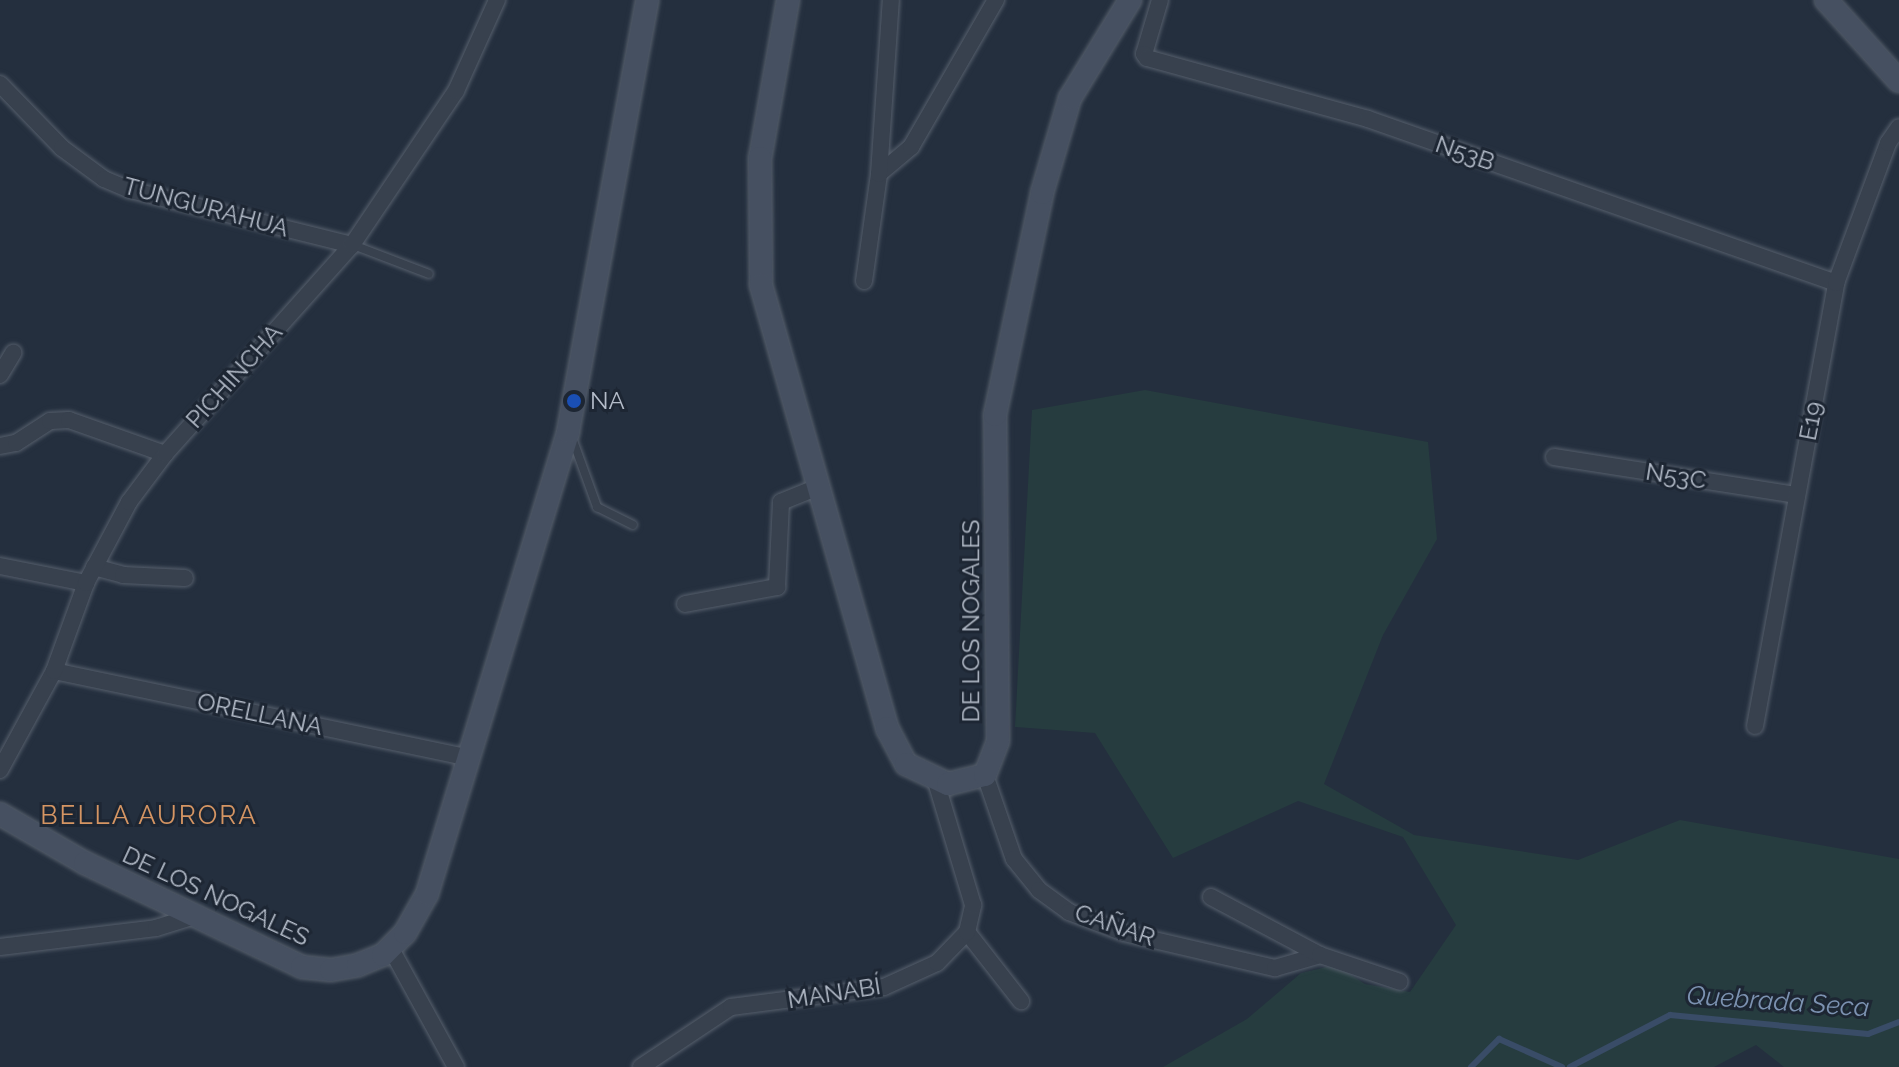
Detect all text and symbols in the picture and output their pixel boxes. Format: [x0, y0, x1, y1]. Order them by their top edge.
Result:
street label: N53B [1432, 130, 1498, 176]
street label: TUNGURAHUA [120, 171, 292, 243]
street label: PICHINCHA [180, 318, 288, 434]
place label: NA [590, 387, 625, 415]
marker: NA [565, 392, 583, 410]
street label: E19 [1793, 399, 1829, 443]
street label: N53C [1644, 457, 1708, 495]
street label: DE LOS NOGALES [957, 520, 985, 722]
street label: ORELLANA [195, 687, 325, 741]
district label: BELLA AURORA [39, 800, 259, 832]
street label: DE LOS NOGALES [118, 840, 314, 952]
street label: CAÑAR [1071, 898, 1159, 952]
street label: MANABÍ [785, 971, 883, 1015]
water label: Quebrada Seca [1686, 980, 1870, 1024]

